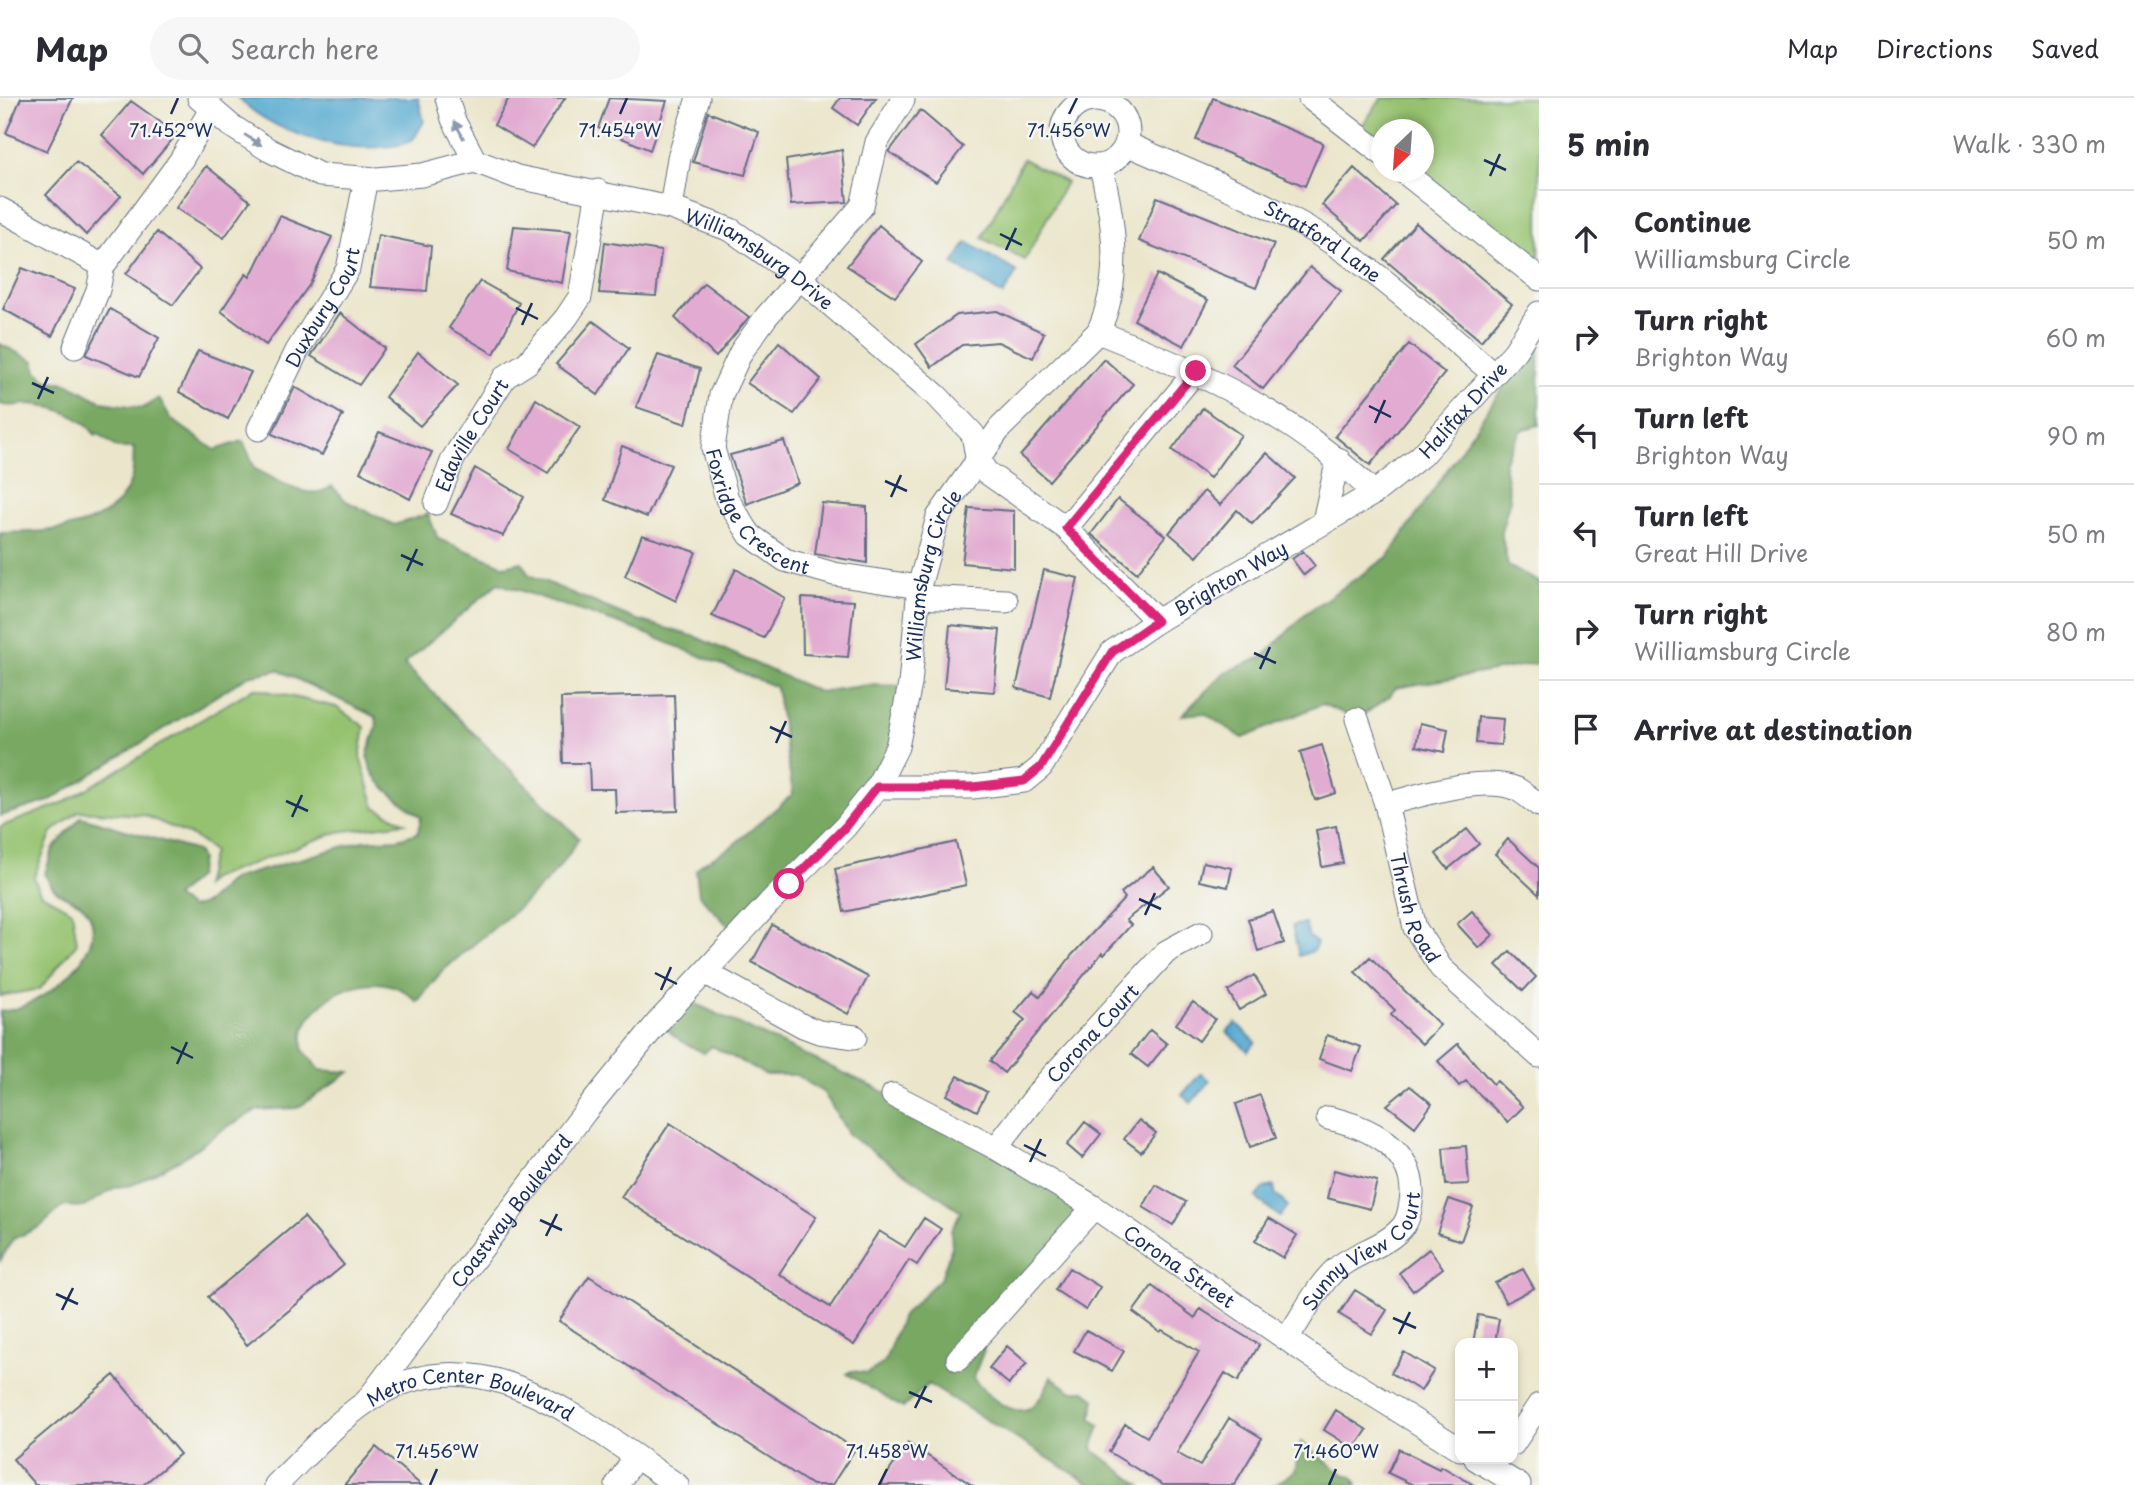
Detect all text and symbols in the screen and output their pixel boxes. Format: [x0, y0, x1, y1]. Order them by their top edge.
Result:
search box [150, 17, 640, 80]
text: Map [35, 23, 108, 73]
icon: search [174, 29, 212, 67]
text: Search here [230, 29, 379, 68]
text: Map [1787, 30, 1838, 66]
text: Directions [1876, 30, 1993, 66]
text: Saved [2031, 30, 2099, 66]
text: 71.452°W [129, 116, 213, 143]
text: 71.454°W [578, 116, 662, 143]
text: 71.456°W [1027, 116, 1111, 143]
north arrow [1371, 119, 1434, 182]
one-way arrow [453, 120, 465, 140]
text: 5 min [1567, 121, 1650, 166]
text: Walk · 330 m [1952, 126, 2106, 161]
one-way arrow [243, 133, 263, 146]
street label: Stratford Lane [1259, 193, 1388, 288]
street label: Williamsburg Drive [681, 200, 840, 316]
text: Continue [1634, 202, 1751, 241]
icon: ahead [1567, 220, 1605, 258]
text: 50 m [2046, 222, 2106, 257]
text: Williamsburg Circle [1634, 241, 1851, 276]
street label: Duxbury Court [277, 245, 366, 372]
text: Turn right [1634, 300, 1768, 339]
icon: right [1567, 318, 1605, 356]
text: 60 m [2046, 320, 2106, 355]
text: Brighton Way [1634, 339, 1789, 374]
route end [1180, 355, 1211, 386]
street label: Halifax Drive [1412, 355, 1513, 464]
street label: Edaville Court [428, 372, 515, 495]
text: Turn left [1634, 398, 1749, 437]
icon: left [1567, 416, 1605, 454]
text: 90 m [2047, 418, 2106, 453]
text: Brighton Way [1634, 437, 1789, 472]
street label: Foxridge Crescent [700, 445, 813, 580]
street label: Williamsburg Circle [898, 483, 968, 663]
text: Turn left [1634, 496, 1749, 535]
icon: left [1567, 514, 1605, 552]
text: 50 m [2046, 516, 2106, 551]
street label: Brighton Way [1168, 533, 1292, 622]
text: Great Hill Drive [1634, 535, 1808, 570]
text: Turn right [1634, 594, 1768, 633]
icon: right [1567, 612, 1605, 650]
text: 80 m [2046, 614, 2106, 649]
text: Williamsburg Circle [1634, 633, 1851, 668]
icon: arrive [1567, 710, 1605, 748]
text: Arrive at destination [1634, 710, 1913, 749]
street label: Thrush Road [1384, 850, 1448, 968]
route start [773, 868, 804, 899]
street label: Corona Court [1039, 977, 1145, 1089]
street label: Coastway Boulevard [444, 1128, 578, 1293]
street label: Sunny View Court [1294, 1190, 1426, 1316]
street label: Corona Street [1118, 1217, 1241, 1314]
map controls [1455, 1338, 1518, 1464]
button: + [1455, 1338, 1518, 1401]
street label: Metro Center Boulevard [361, 1360, 580, 1427]
button: − [1455, 1401, 1518, 1464]
text: 71.456°W [395, 1437, 479, 1464]
text: 71.458°W [846, 1437, 929, 1464]
text: 71.460°W [1293, 1437, 1380, 1464]

